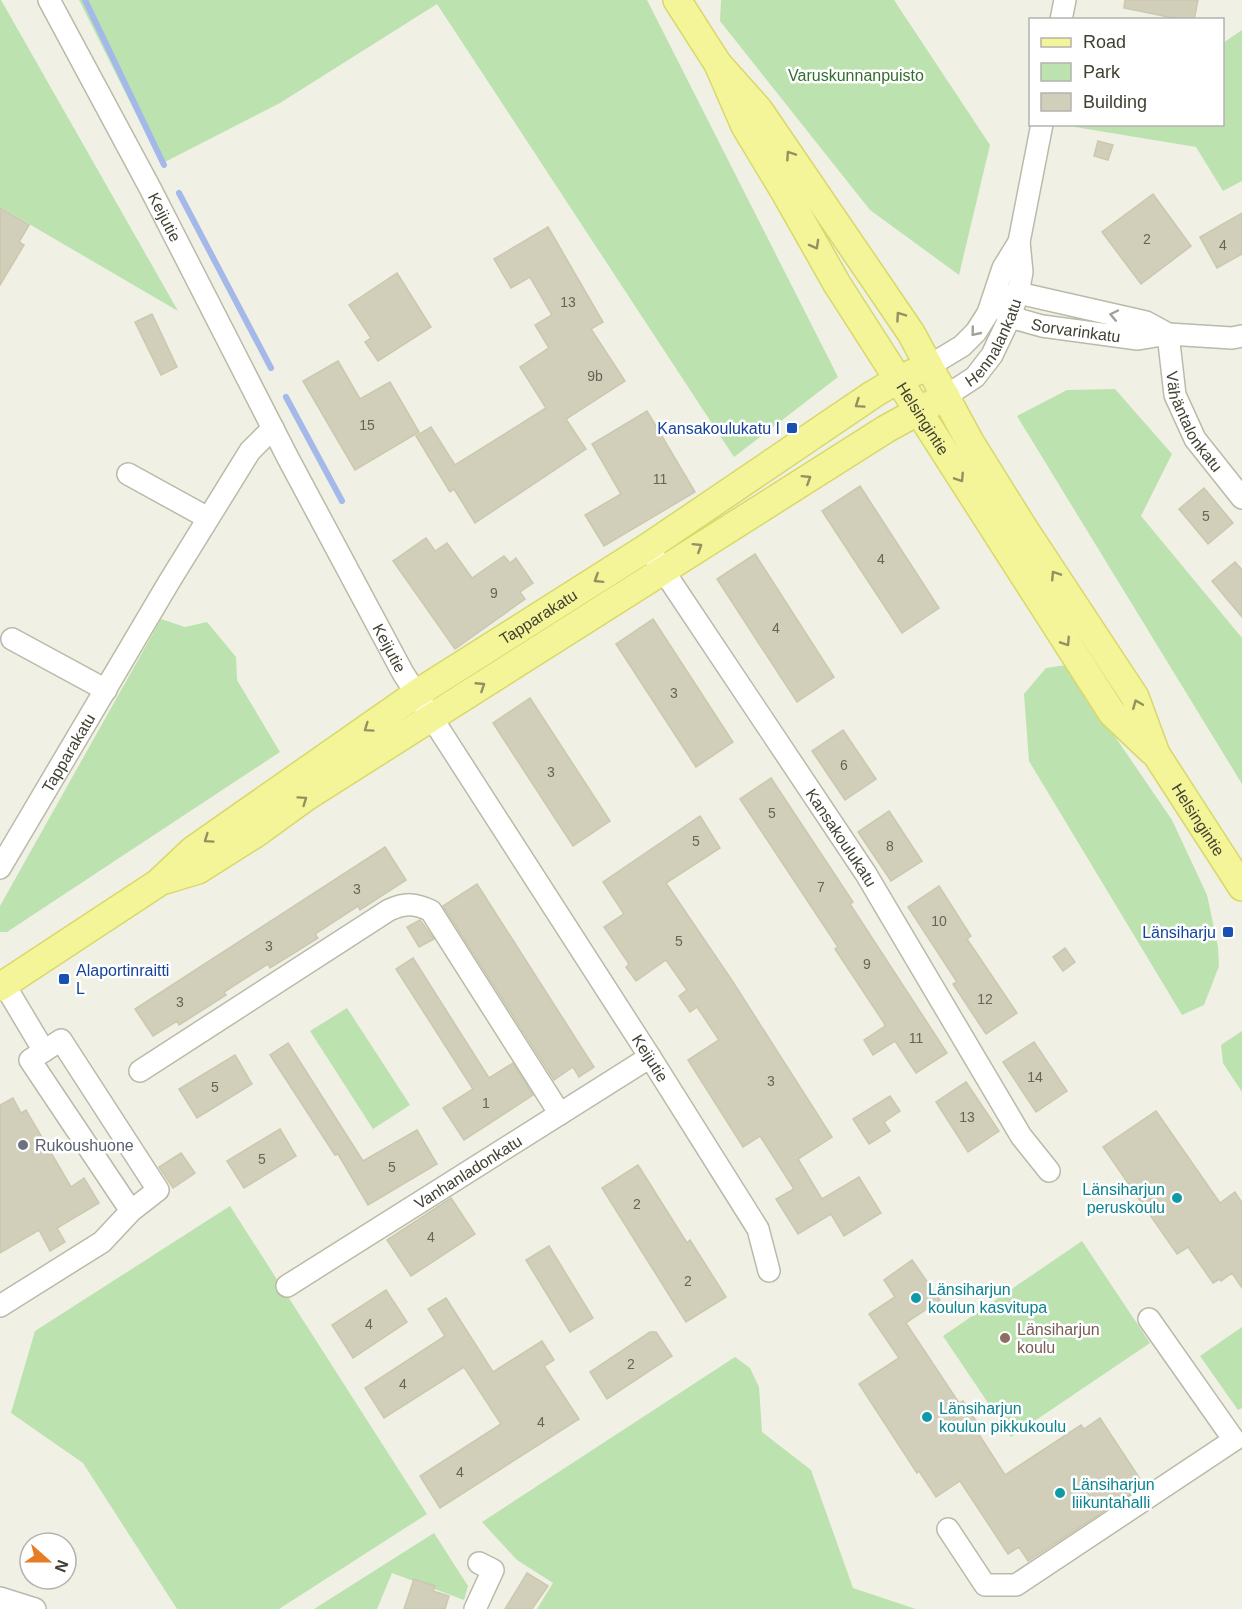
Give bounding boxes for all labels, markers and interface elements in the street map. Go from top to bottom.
legend [1029,18,1224,126]
text: Road [1083,32,1126,52]
text: Park [1083,62,1121,82]
park label: Varuskunnanpuisto [788,67,924,84]
text: Building [1083,92,1147,112]
one-way arrow [786,151,797,162]
street label: Keijutie [145,190,184,244]
house number: 2 [1143,231,1151,247]
house number: 4 [1219,237,1227,253]
one-way arrow [808,239,819,250]
house number: 13 [560,294,576,310]
street label: Hennalankatu [962,296,1024,390]
one-way arrow [1109,309,1119,322]
one-way arrow [896,312,907,323]
street label: Sorvarinkatu [1029,315,1121,345]
one-way arrow [971,325,982,336]
house number: 9b [587,368,603,384]
street label: Vähäntalonkatu [1164,370,1226,475]
street label: Helsingintie [894,379,953,458]
one-way arrow [855,396,866,407]
house number: 15 [359,417,375,433]
place label: Kansakoulukatu I [657,420,780,437]
marker: Kansakoulukatu I [785,421,799,435]
house number: 11 [653,471,667,487]
one-way arrow [952,472,964,482]
one-way arrow [801,474,811,486]
house number: 5 [1202,508,1210,524]
one-way arrow [691,543,702,554]
house number: 4 [877,551,885,567]
one-way arrow [1051,570,1062,581]
one-way arrow [594,571,605,582]
house number: 9 [490,585,498,601]
street label: Tapparakatu [496,586,580,647]
house number: 4 [772,620,780,636]
street label: Keijutie [370,621,410,675]
one-way arrow [1059,635,1070,646]
one-way arrow [474,682,485,693]
house number: 3 [670,685,678,701]
one-way arrow [1132,699,1144,710]
street label: Tapparakatu [38,710,98,795]
one-way arrow [364,721,375,732]
house number: 6 [840,757,848,773]
house number: 3 [547,764,555,780]
street label: Helsingintie [1169,780,1228,859]
street label: Kansakoulukatu [803,785,880,890]
one-way arrow [296,796,307,807]
house number: 5 [768,805,776,821]
one-way arrow [204,832,215,843]
house number: 5 [692,833,700,849]
house number: 8 [886,838,894,854]
house number: 7 [817,879,825,895]
house number: 3 [353,881,361,897]
house number: 10 [931,913,947,929]
place label: Länsiharju [1142,924,1216,941]
marker: Länsiharju [1221,925,1235,939]
house number: 5 [675,933,683,949]
house number: 3 [265,938,273,954]
house number: 9 [863,956,871,972]
place label: Alaportinraitti L [76,962,169,997]
marker: Alaportinraitti L [57,972,71,986]
house number: 12 [977,991,993,1007]
house number: 3 [176,994,184,1010]
house number: 11 [909,1030,923,1046]
street label: Keijutie [629,1031,672,1085]
house number: 14 [1027,1069,1043,1085]
house number: 3 [767,1073,775,1089]
house number: 5 [211,1079,219,1095]
house number: 1 [482,1095,490,1111]
house number: 13 [959,1109,975,1125]
street label: Vanhanladonkatu [411,1132,525,1212]
place label: Rukoushuone [35,1137,134,1154]
marker: Rukoushuone [16,1138,30,1152]
house number: 5 [258,1151,266,1167]
house number: 5 [388,1159,396,1175]
place label: Länsiharjun peruskoulu [1082,1181,1165,1216]
marker: Länsiharjun peruskoulu [1170,1191,1184,1205]
house number: 2 [633,1196,641,1212]
house number: 4 [427,1229,435,1245]
house number: 2 [684,1273,692,1289]
place label: Länsiharjun koulun kasvitupa [928,1281,1047,1316]
marker: Länsiharjun koulun kasvitupa [909,1291,923,1305]
house number: 4 [365,1316,373,1332]
place label: Länsiharjun koulu [1017,1321,1100,1356]
marker: Länsiharjun koulu [998,1331,1012,1345]
house number: 2 [627,1356,635,1372]
house number: 4 [399,1376,407,1392]
place label: Länsiharjun koulun pikkukoulu [939,1400,1066,1435]
marker: Länsiharjun koulun pikkukoulu [920,1410,934,1424]
house number: 4 [537,1414,545,1430]
house number: 4 [456,1464,464,1480]
place label: Länsiharjun liikuntahalli [1072,1476,1155,1511]
marker: Länsiharjun liikuntahalli [1053,1486,1067,1500]
north arrow [18,1531,78,1591]
text: N [52,1558,72,1575]

